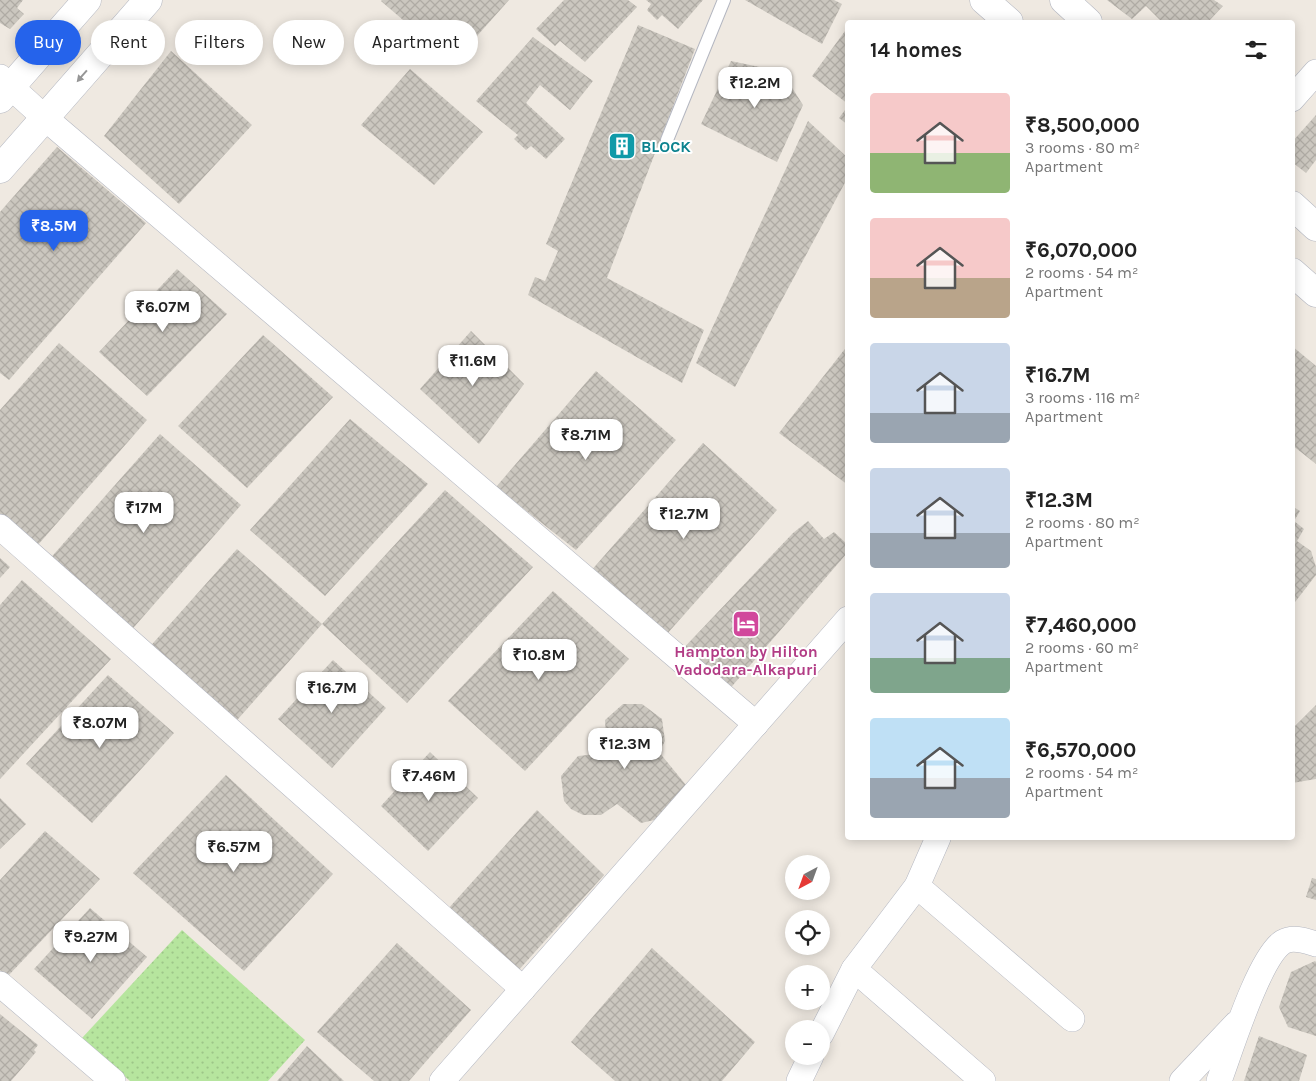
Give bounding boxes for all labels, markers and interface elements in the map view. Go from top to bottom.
chip: Buy [15,20,81,65]
chip: Rent [91,20,165,65]
chip: Filters [175,20,263,65]
chip: New [273,20,344,65]
chip: Apartment [354,20,478,65]
icon: filters [1242,36,1270,64]
text: 14 homes [870,38,962,62]
pin: ₹12.2M [714,66,796,109]
one-way arrow [76,70,88,82]
text: ₹12.2M [729,73,781,92]
icon: home [910,113,970,173]
text: ₹8,500,000 [1025,113,1140,137]
building icon: BLOCK [607,131,637,161]
place label: BLOCK [641,137,691,156]
text: 3 rooms · 80 m² [1025,138,1140,157]
text: Apartment [1025,157,1103,176]
pin: ₹8.5M [19,210,89,252]
text: ₹8.5M [31,216,77,235]
icon: home [910,238,970,298]
text: ₹6,070,000 [1025,238,1137,262]
text: 2 rooms · 54 m² [1025,263,1138,282]
text: Apartment [1025,282,1103,301]
pin: ₹6.07M [122,290,204,333]
text: ₹6.07M [136,297,190,316]
pin: ₹11.6M [432,344,514,387]
text: ₹11.6M [449,351,497,370]
icon: home [910,363,970,423]
text: ₹16.7M [1025,363,1091,387]
text: 3 rooms · 116 m² [1025,388,1140,407]
text: Apartment [1025,407,1103,426]
pin: ₹8.71M [545,418,627,461]
text: ₹8.71M [561,425,611,444]
icon: home [910,488,970,548]
text: ₹12.3M [1025,488,1093,512]
pin: ₹17M [114,492,174,534]
text: ₹17M [126,498,162,517]
pin: ₹12.7M [643,498,725,540]
text: ₹12.7M [659,504,709,523]
text: 2 rooms · 80 m² [1025,513,1140,532]
text: Apartment [1025,532,1103,551]
hotel icon: Hampton by Hilton Vadodara-Alkapuri [731,609,761,639]
icon: home [910,613,970,673]
text: ₹7,460,000 [1025,613,1136,637]
pin: ₹10.8M [498,638,580,681]
text: 2 rooms · 60 m² [1025,638,1139,657]
place label: Hampton by Hilton Vadodara-Alkapuri [674,642,818,679]
text: ₹10.8M [513,645,565,664]
text: Apartment [1025,657,1103,676]
pin: ₹16.7M [291,672,373,714]
text: ₹16.7M [307,678,357,697]
pin: ₹8.07M [59,706,141,749]
text: ₹8.07M [72,713,128,732]
pin: ₹12.3M [584,728,666,770]
text: ₹12.3M [599,734,651,753]
icon: home [910,738,970,798]
text: ₹6,570,000 [1025,738,1136,762]
pin: ₹7.46M [388,760,470,802]
text: 2 rooms · 54 m² [1025,763,1138,782]
text: ₹7.46M [402,766,456,785]
text: Apartment [1025,782,1103,801]
pin: ₹6.57M [193,830,275,873]
text: ₹6.57M [207,837,261,856]
north arrow [785,855,830,900]
map controls [785,855,830,1065]
button: locate [785,910,830,955]
pin: ₹9.27M [50,920,132,963]
text: ₹9.27M [64,927,118,946]
button: + [785,965,830,1010]
button: − [785,1020,830,1065]

